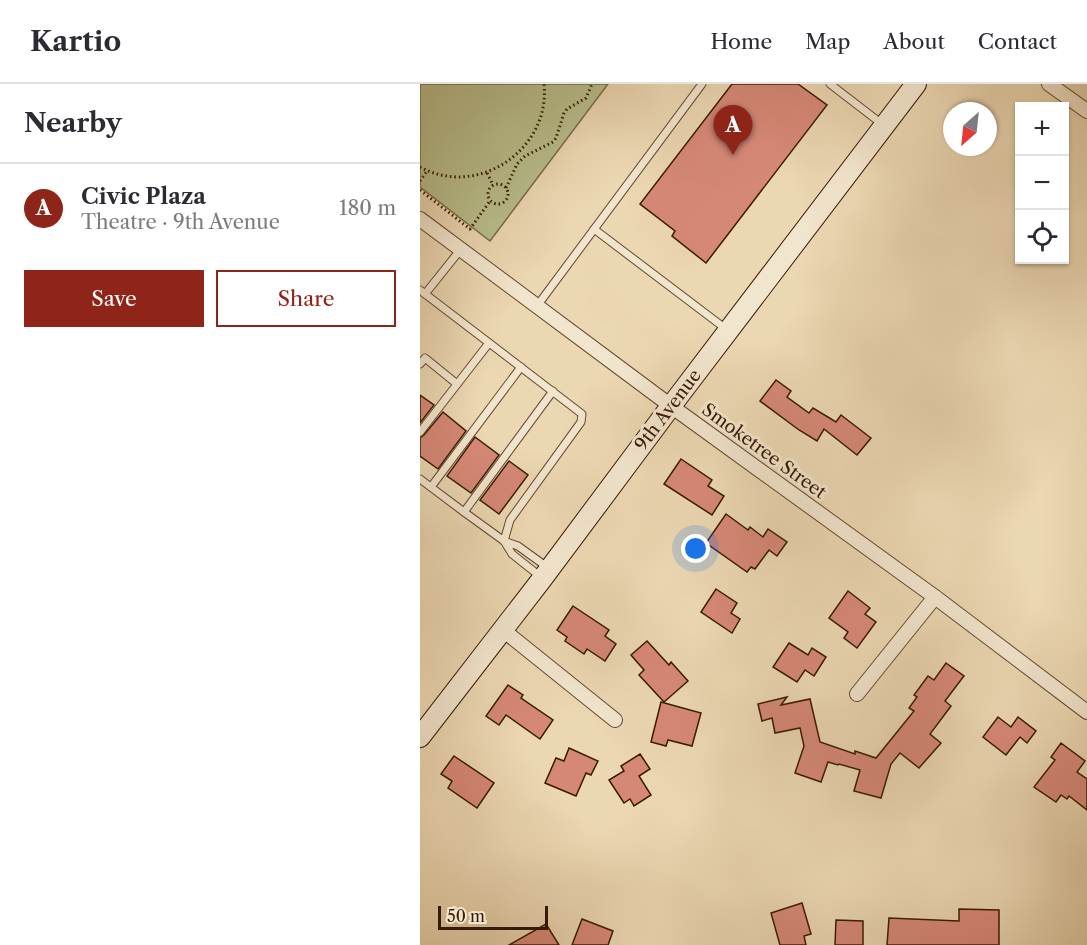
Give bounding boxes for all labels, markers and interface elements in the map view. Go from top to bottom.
text: Kartio [30,24,121,58]
text: Home [711,29,772,54]
text: Map [805,29,850,54]
text: About [883,29,945,54]
text: Contact [978,29,1057,54]
north arrow [943,102,997,156]
map controls [1015,102,1069,264]
button: + [1015,102,1069,156]
pin: A [714,106,752,155]
text: Nearby [24,107,122,139]
button: − [1015,156,1069,210]
text: Civic Plaza [81,183,206,210]
text: A [36,196,51,220]
text: 180 m [339,196,396,220]
text: Theatre · 9th Avenue [81,210,280,234]
button: locate [1015,210,1069,264]
button: Save [24,270,204,327]
button: Share [216,270,396,327]
street label: 9th Avenue [630,365,706,455]
street label: Smoketree Street [698,399,831,504]
your location [681,534,710,563]
scale bar [438,903,548,930]
text: 50 m [447,906,485,926]

